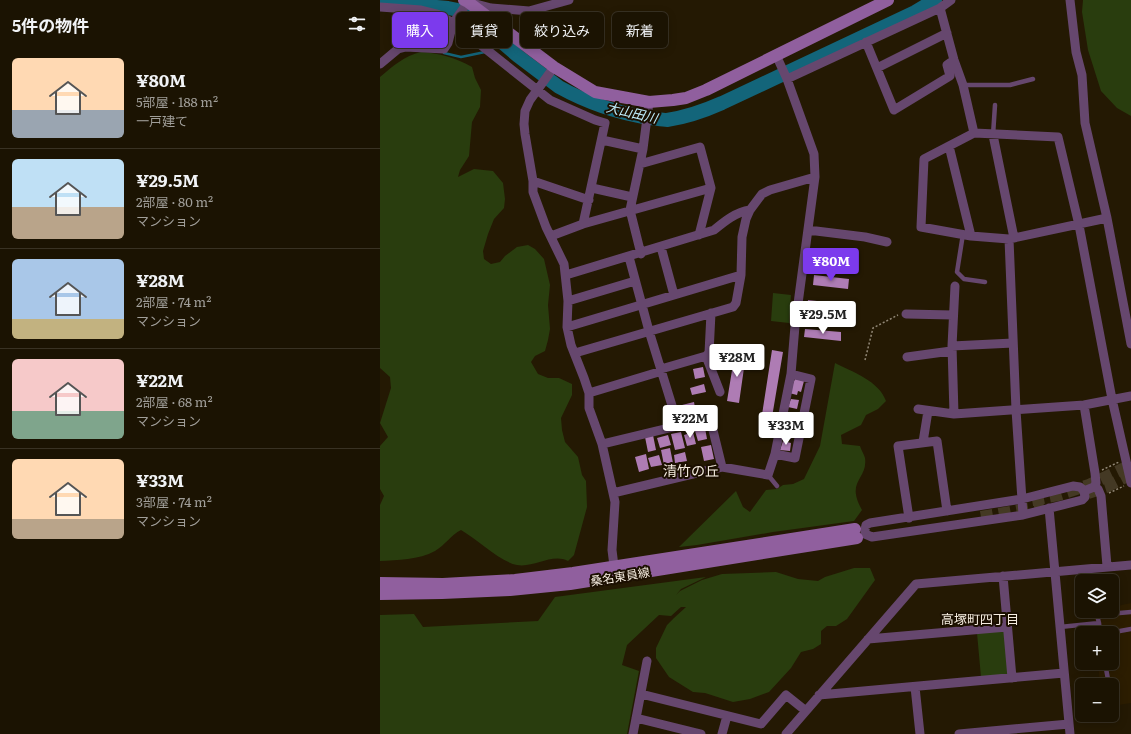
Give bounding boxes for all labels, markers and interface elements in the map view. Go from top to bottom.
text: 5件の物件 [12,12,89,37]
chip: 購入 [392,12,448,48]
chip: 賃貸 [456,12,512,48]
chip: 絞り込み [520,12,604,48]
chip: 新着 [612,12,668,48]
icon: filters [346,13,368,35]
text: ¥80M [136,67,186,92]
icon: home [44,74,92,122]
text: 5部屋 · 188 m² [136,92,218,111]
water label: 大山田川 [605,97,661,128]
text: 一戸建て [136,111,188,130]
text: ¥29.5M [136,167,199,192]
icon: home [44,175,92,223]
text: 2部屋 · 80 m² [136,192,213,211]
text: マンション [136,211,201,230]
pin: ¥80M [807,248,855,282]
text: ¥80M [812,251,850,270]
text: ¥28M [136,267,185,292]
icon: home [44,275,92,323]
text: 2部屋 · 74 m² [136,292,211,311]
pin: ¥29.5M [790,301,856,335]
text: ¥29.5M [799,304,847,323]
text: マンション [136,311,201,330]
pin: ¥28M [713,344,761,378]
text: ¥28M [718,347,756,366]
text: ¥22M [136,367,184,392]
icon: home [44,375,92,423]
text: 2部屋 · 68 m² [136,392,213,411]
pin: ¥22M [666,405,714,439]
text: ¥22M [672,408,708,427]
text: マンション [136,411,201,430]
pin: ¥33M [762,412,810,446]
text: ¥33M [768,415,804,434]
district label: 清竹の丘 [663,460,719,480]
text: ¥33M [136,467,184,492]
icon: home [44,475,92,523]
text: 3部屋 · 74 m² [136,492,212,511]
text: マンション [136,511,201,530]
street label: 桑名東員線 [589,562,651,590]
map controls [1075,574,1119,722]
button: layers [1075,574,1119,618]
district label: 高塚町四丁目 [941,609,1019,628]
button: + [1075,626,1119,670]
button: − [1075,678,1119,722]

